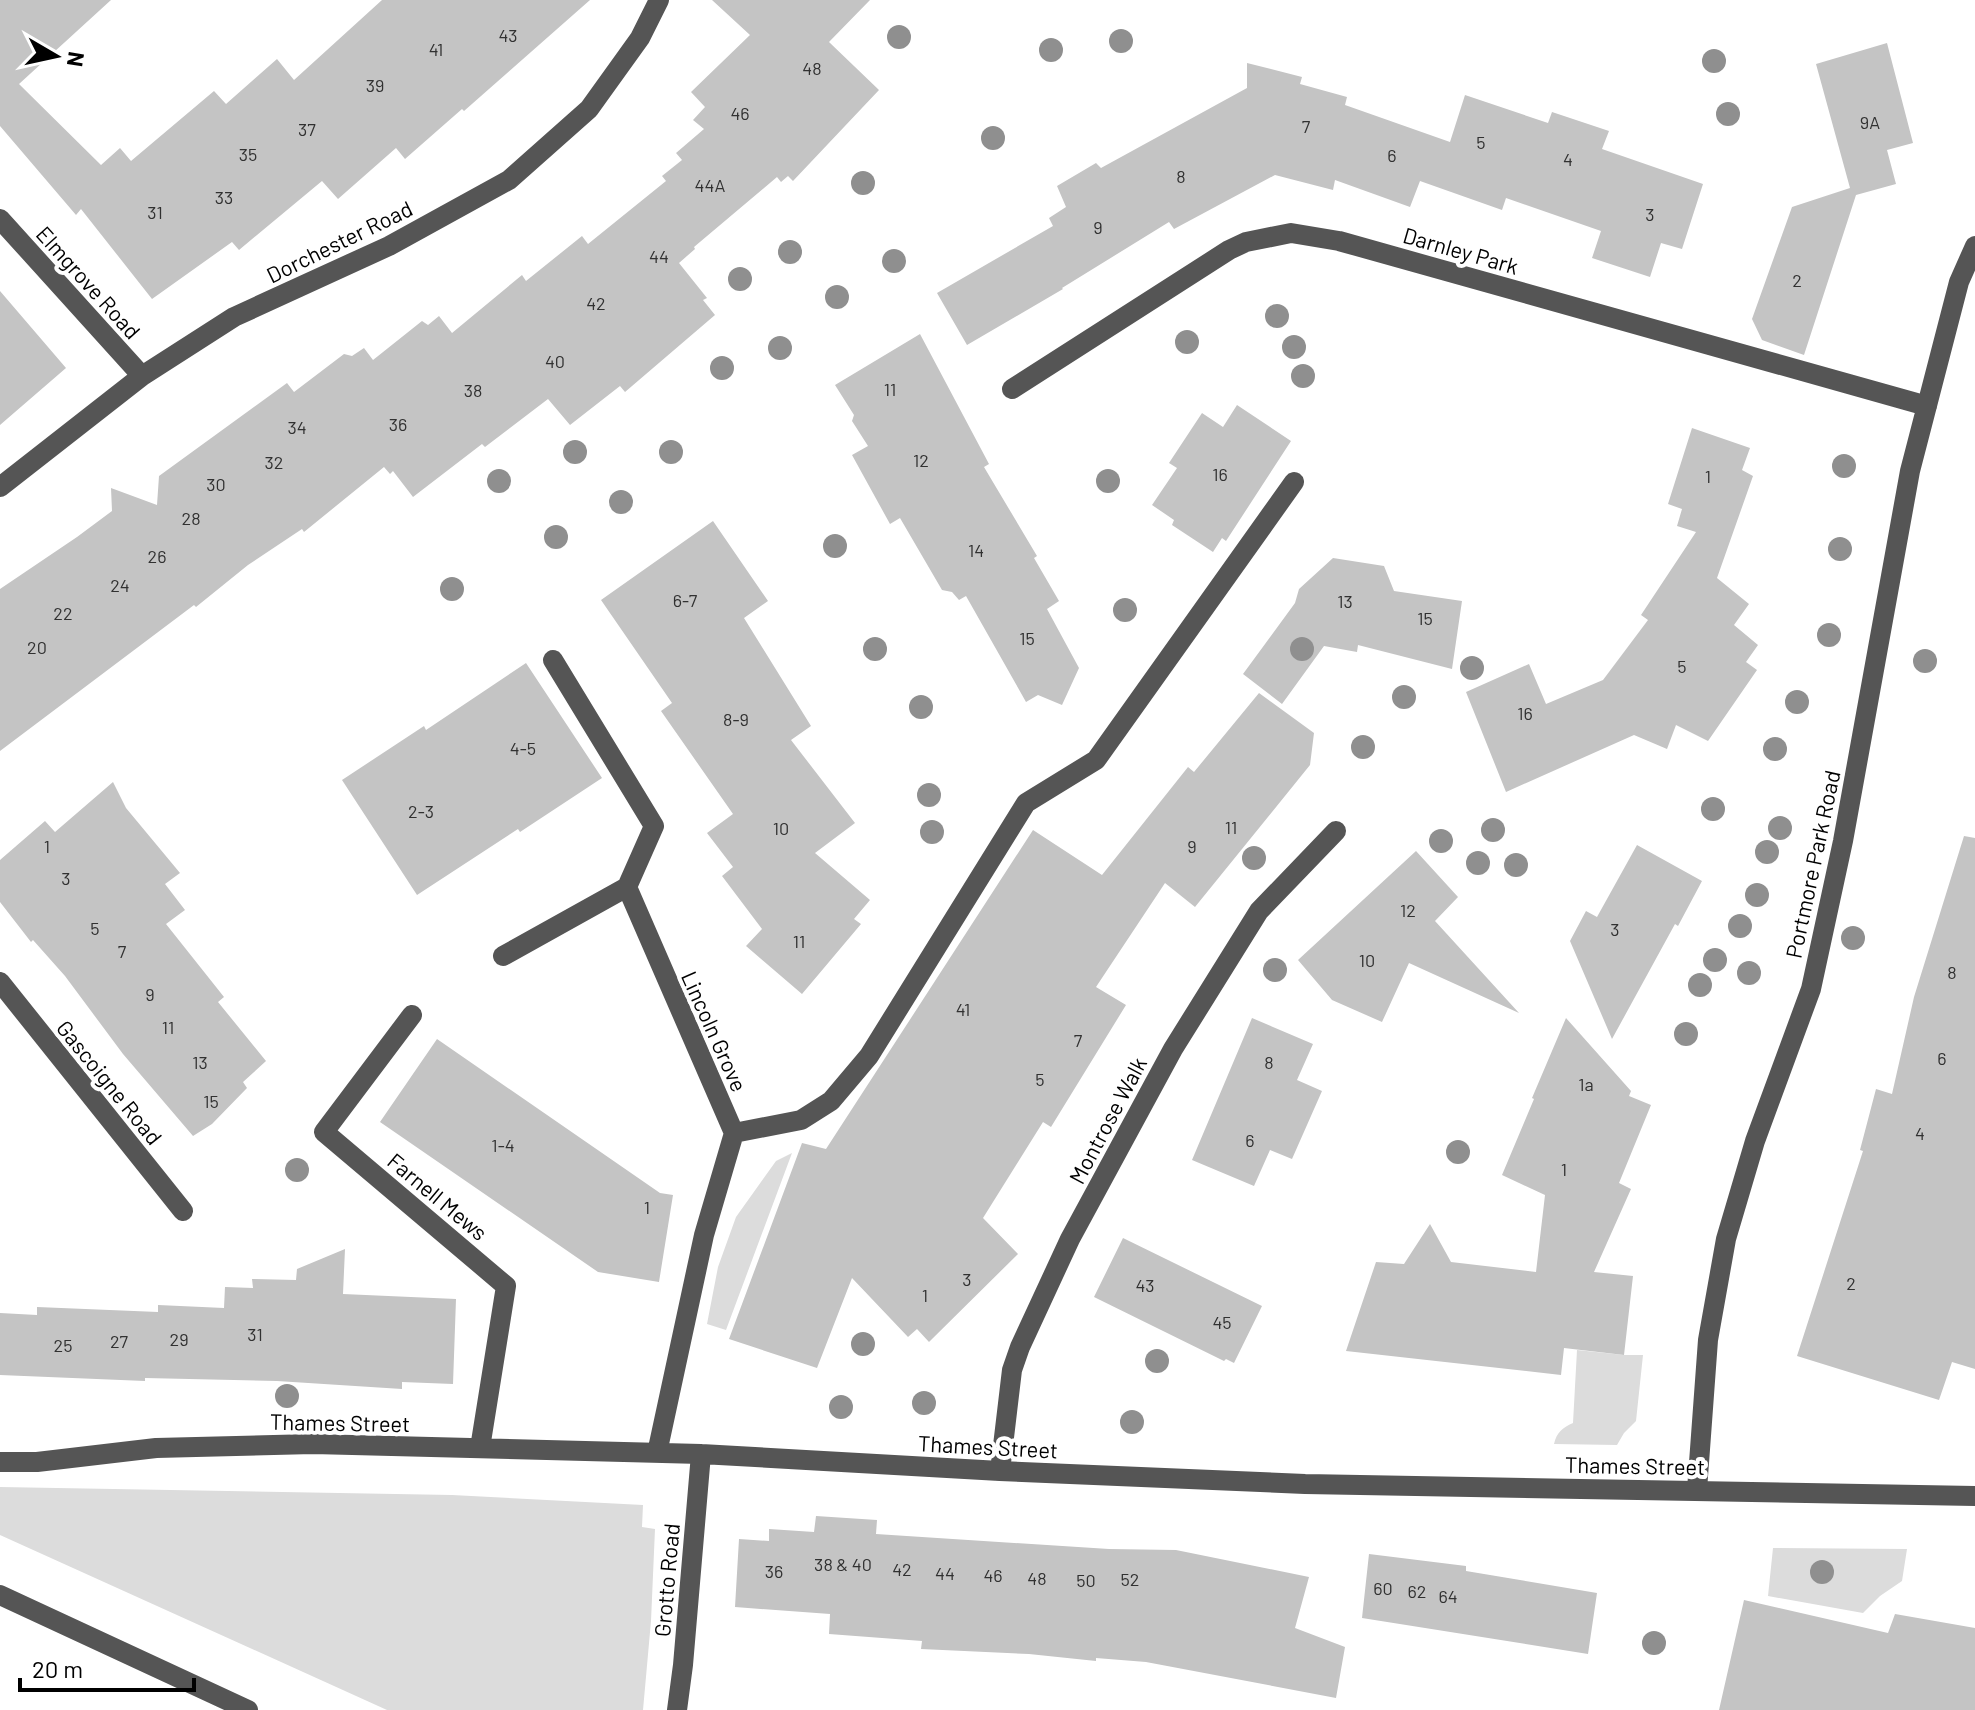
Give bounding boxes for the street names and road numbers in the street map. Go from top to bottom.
street label: Dorchester Road [262,194,416,288]
street label: Elmgrove Road [32,220,146,344]
street label: Darnley Park [1400,221,1522,279]
street label: Portmore Park Road [1779,768,1845,960]
street label: Lincoln Grove [677,967,753,1095]
street label: Gascoigne Road [52,1015,168,1149]
street label: Montrose Walk [1063,1052,1151,1188]
street label: Farnell Mews [383,1147,493,1245]
street label: Thames Street [270,1408,410,1436]
street label: Thames Street [917,1429,1059,1463]
street label: Thames Street [1565,1451,1705,1479]
street label: Grotto Road [648,1522,684,1638]

